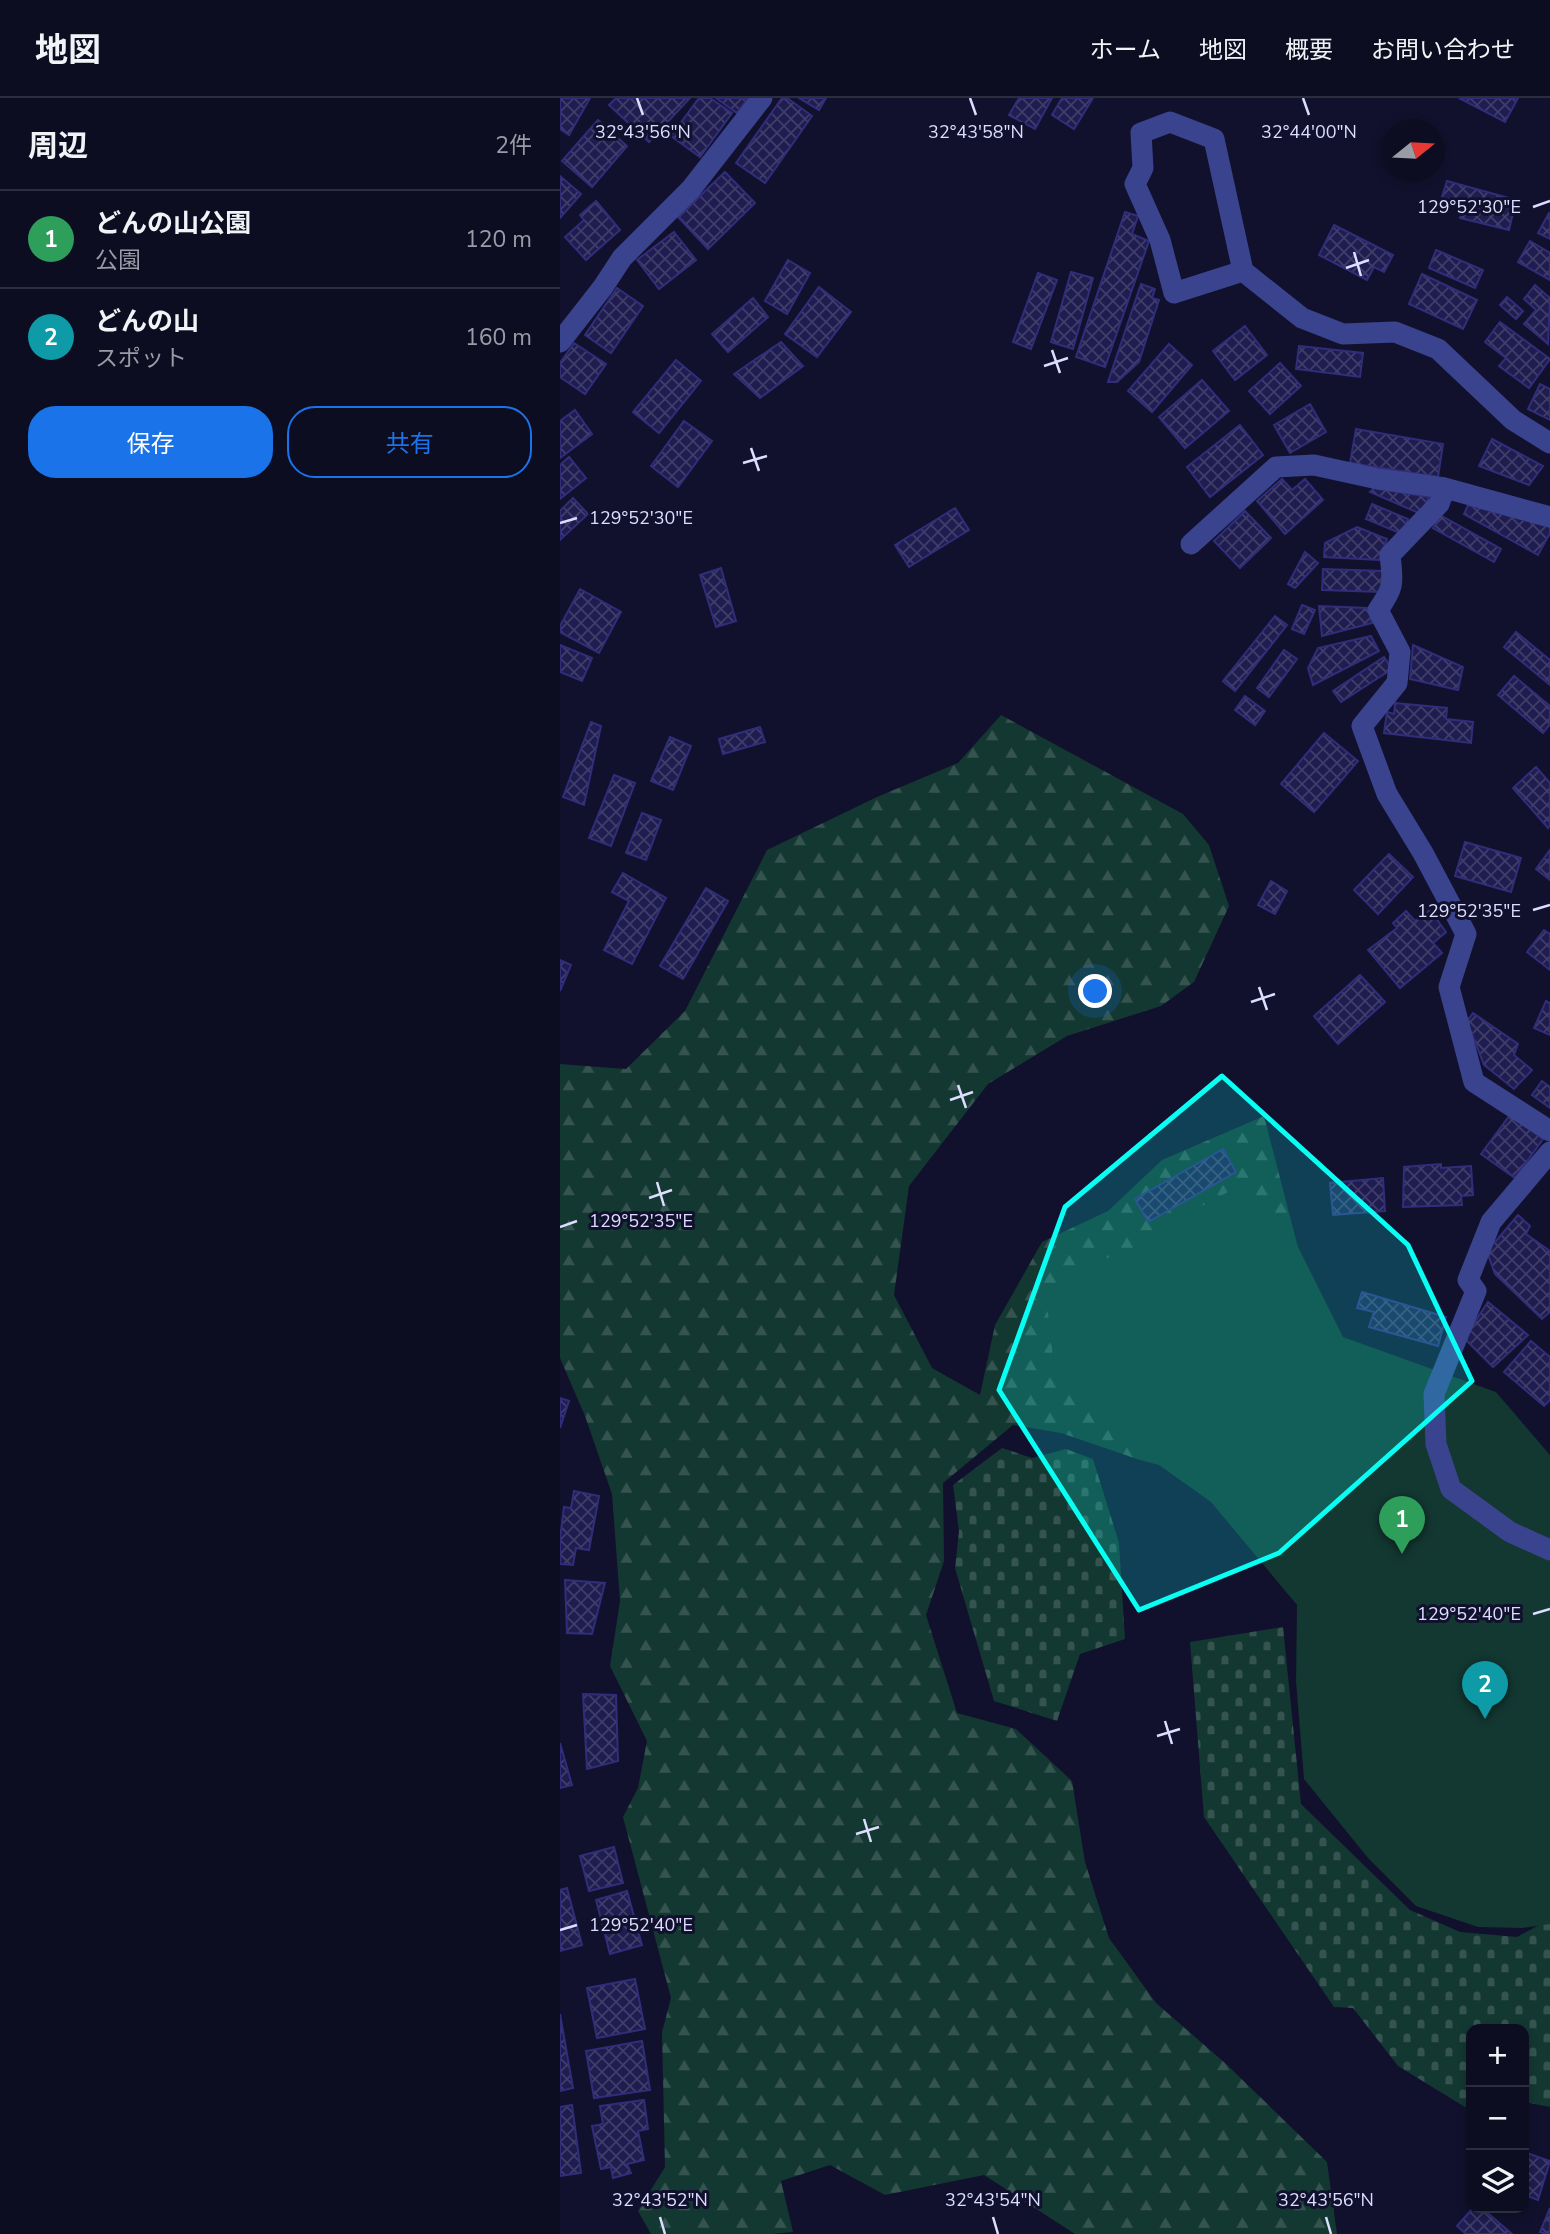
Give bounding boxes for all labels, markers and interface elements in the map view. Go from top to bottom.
text: 地図 [35,28,101,73]
text: ホーム [1090,34,1161,66]
text: 地図 [1199,34,1247,66]
text: 概要 [1285,34,1333,66]
text: お問い合わせ [1371,34,1515,66]
north arrow [1382,119,1445,182]
text: 32°43'56"N [595,120,691,144]
text: 32°43'58"N [928,120,1024,144]
text: 32°44'00"N [1261,120,1357,144]
text: 周辺 [28,126,88,167]
text: 2件 [495,130,532,161]
text: 129°52'30"E [1417,195,1521,219]
text: どんの山公園 [95,206,251,241]
text: 1 [44,224,58,255]
text: 120 m [465,224,532,255]
text: 公園 [95,245,141,276]
text: どんの山 [95,304,199,339]
text: 2 [44,322,58,353]
text: 160 m [465,322,532,353]
text: スポット [95,343,187,374]
button: 保存 [28,406,273,478]
button: 共有 [287,406,532,478]
text: 129°52'30"E [589,506,693,530]
text: 129°52'35"E [1417,899,1521,923]
your location [1078,974,1112,1008]
text: 129°52'35"E [589,1209,693,1233]
pin: 1 [1379,1496,1425,1554]
text: 129°52'40"E [1417,1602,1521,1626]
pin: 2 [1462,1661,1508,1719]
text: 129°52'40"E [589,1913,693,1937]
map controls [1466,2024,1529,2213]
button: + [1466,2024,1529,2087]
button: − [1466,2087,1529,2150]
button: layers [1466,2150,1529,2213]
text: 32°43'52"N [612,2188,708,2212]
text: 32°43'54"N [945,2188,1041,2212]
text: 32°43'56"N [1278,2188,1374,2212]

